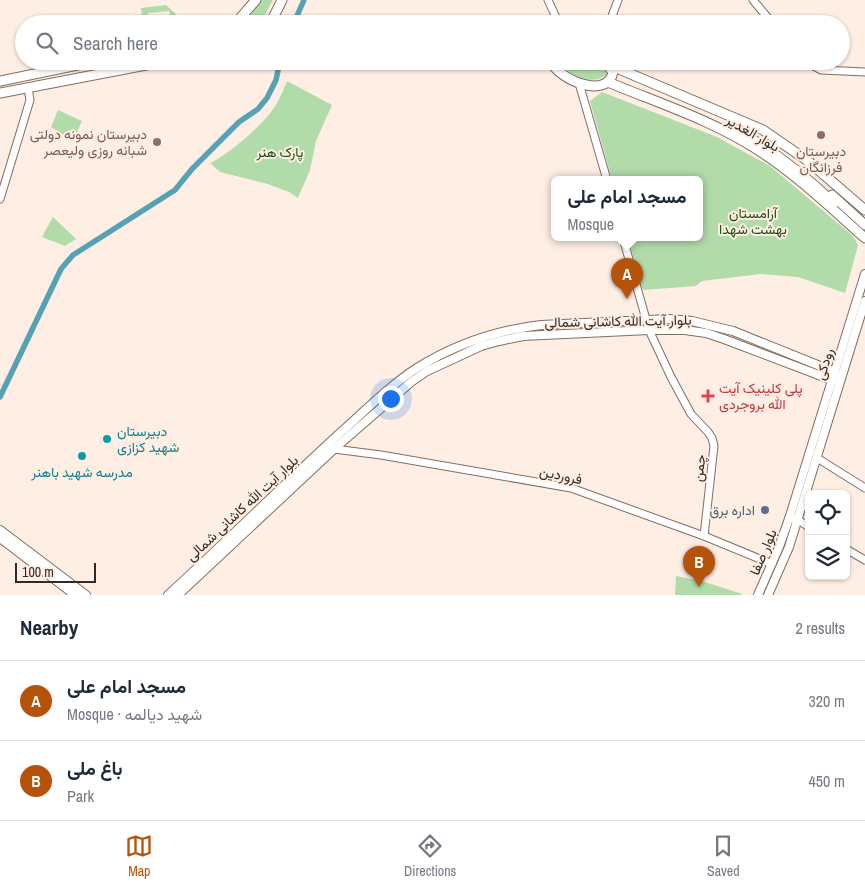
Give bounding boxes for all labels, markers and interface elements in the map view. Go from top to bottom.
search box [15,15,850,70]
icon: search [33,29,61,57]
text: Search here [73,30,158,56]
street label: بلوار الغدیر [722,110,783,156]
place label: دبیرستان نمونه دولتی شبانه روزی ولیعصر [30,125,147,159]
marker: دبیرستان فرزانگان [815,129,827,141]
marker: دبیرستان نمونه دولتی شبانه روزی ولیعصر [151,136,163,148]
place label: دبیرستان فرزانگان [796,142,846,176]
park label: پارک هنر [256,143,303,162]
popup [551,176,703,241]
text: مسجد امام علی [567,183,687,209]
park label: آرامستان بهشت شهدا [719,204,787,238]
text: Mosque [567,213,614,235]
pin: A [611,258,643,299]
street label: بلوار آیت الله کاشانی شمالی [544,311,692,331]
street label: رودکی [811,346,837,382]
place label: پلی کلینیک آیت الله بروجردی [719,379,803,413]
your location [378,386,404,412]
marker: پلی کلینیک آیت الله بروجردی [701,389,715,403]
place label: دبیرستان شهید کزازی [117,422,179,456]
marker: دبیرستان شهید کزازی [101,433,113,445]
marker: مدرسه شهید باهنر [76,450,88,462]
street label: بلوار آیت الله کاشانی شمالی [182,451,302,565]
street label: چمن [689,453,710,483]
street label: فروردین [538,462,584,488]
place label: مدرسه شهید باهنر [30,463,133,481]
map controls [805,490,850,580]
button: locate [805,490,850,535]
place label: اداره برق [710,501,755,519]
marker: اداره برق [759,504,771,516]
street label: بلوار صفا [745,526,781,578]
button: layers [805,535,850,580]
pin: B [683,546,715,587]
scale bar [15,560,96,583]
text: 100 m [22,563,54,581]
text: Nearby [20,613,78,642]
text: 2 results [795,617,845,639]
text: مسجد امام علی [67,673,186,699]
text: A [31,690,41,712]
text: 320 m [809,690,845,712]
text: Mosque · شهید دیالمه [67,703,202,725]
text: باغ ملی [67,755,123,781]
text: B [31,770,41,792]
text: 450 m [809,770,845,792]
text: Park [67,785,94,807]
tab: Map [125,832,153,880]
tab: Directions [404,832,456,880]
tab: Saved [707,832,740,880]

